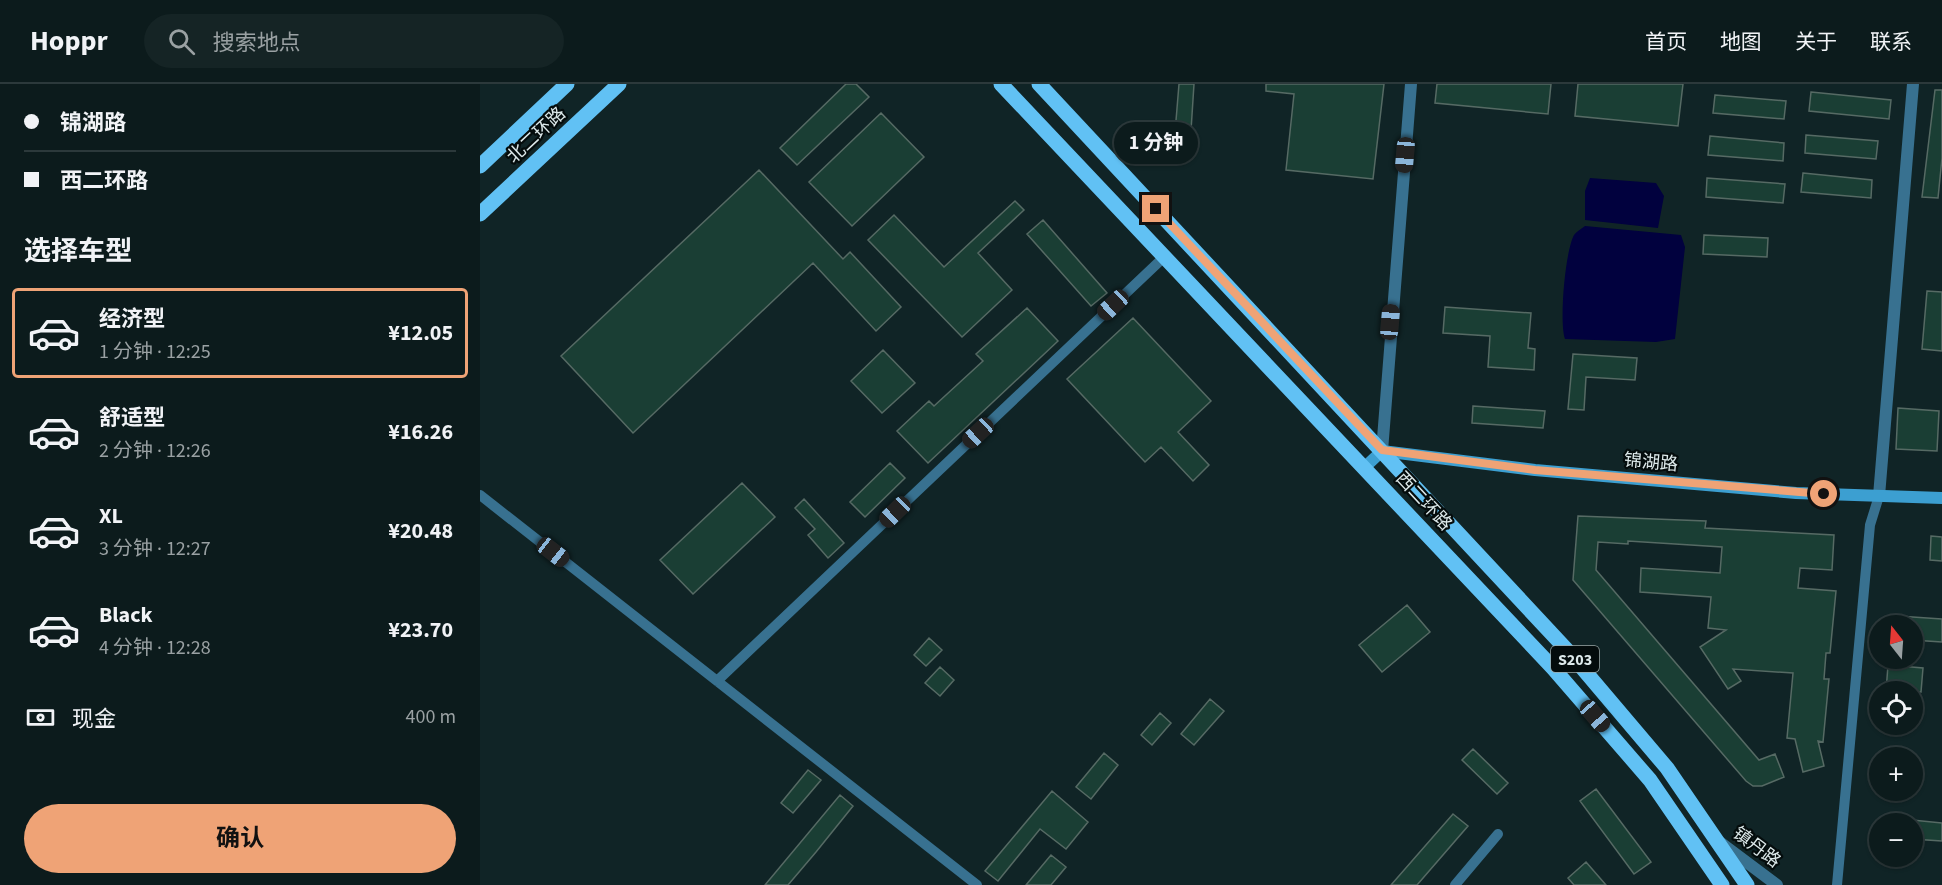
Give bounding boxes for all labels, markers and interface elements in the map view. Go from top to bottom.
search box [144,14,564,68]
text: Hoppr [30,21,108,61]
icon: search [165,25,198,58]
text: 搜索地点 [213,27,301,59]
text: 首页 [1645,27,1687,57]
text: 地图 [1720,27,1762,57]
text: 关于 [1795,27,1837,57]
text: 联系 [1870,27,1912,57]
street label: 北二环路 [501,102,571,169]
text: 锦湖路 [60,107,126,139]
callout: 1 分钟 [1114,122,1198,164]
text: 1 分钟 [1129,129,1183,157]
car [1394,136,1416,174]
text: 西二环路 [60,165,148,197]
route end [1142,195,1169,222]
text: 选择车型 [24,232,132,271]
car [1094,286,1132,324]
text: 经济型 [99,303,165,335]
car [1379,303,1401,341]
icon: car [27,306,81,360]
text: ¥12.05 [388,317,453,349]
text: 1 分钟 · 12:25 [99,338,211,366]
text: 舒适型 [99,402,165,434]
icon: car [27,405,81,459]
car [959,414,997,452]
text: ¥16.26 [388,416,453,448]
text: 2 分钟 · 12:26 [99,437,211,465]
street label: 锦湖路 [1623,448,1679,477]
street label: 西二环路 [1390,466,1457,536]
route start [1810,480,1837,507]
car [876,493,914,531]
text: XL [99,500,123,532]
icon: car [27,504,81,558]
text: ¥20.48 [388,515,453,547]
car [533,534,573,570]
text: 3 分钟 · 12:27 [99,535,211,563]
text: Black [99,599,153,631]
icon: car [27,603,81,657]
text: ¥23.70 [388,614,453,646]
north arrow [1869,615,1923,669]
map controls [1869,615,1923,867]
text: 4 分钟 · 12:28 [99,634,211,662]
road number: S203 [1551,646,1599,672]
button: locate [1869,681,1923,735]
car [1576,697,1614,735]
icon: cash [24,701,57,734]
text: 现金 [72,703,116,735]
text: 400 m [406,703,456,731]
button: + [1869,747,1923,801]
button: 确认 [24,804,456,873]
button: − [1869,813,1923,867]
street label: 镇丹路 [1728,821,1786,874]

